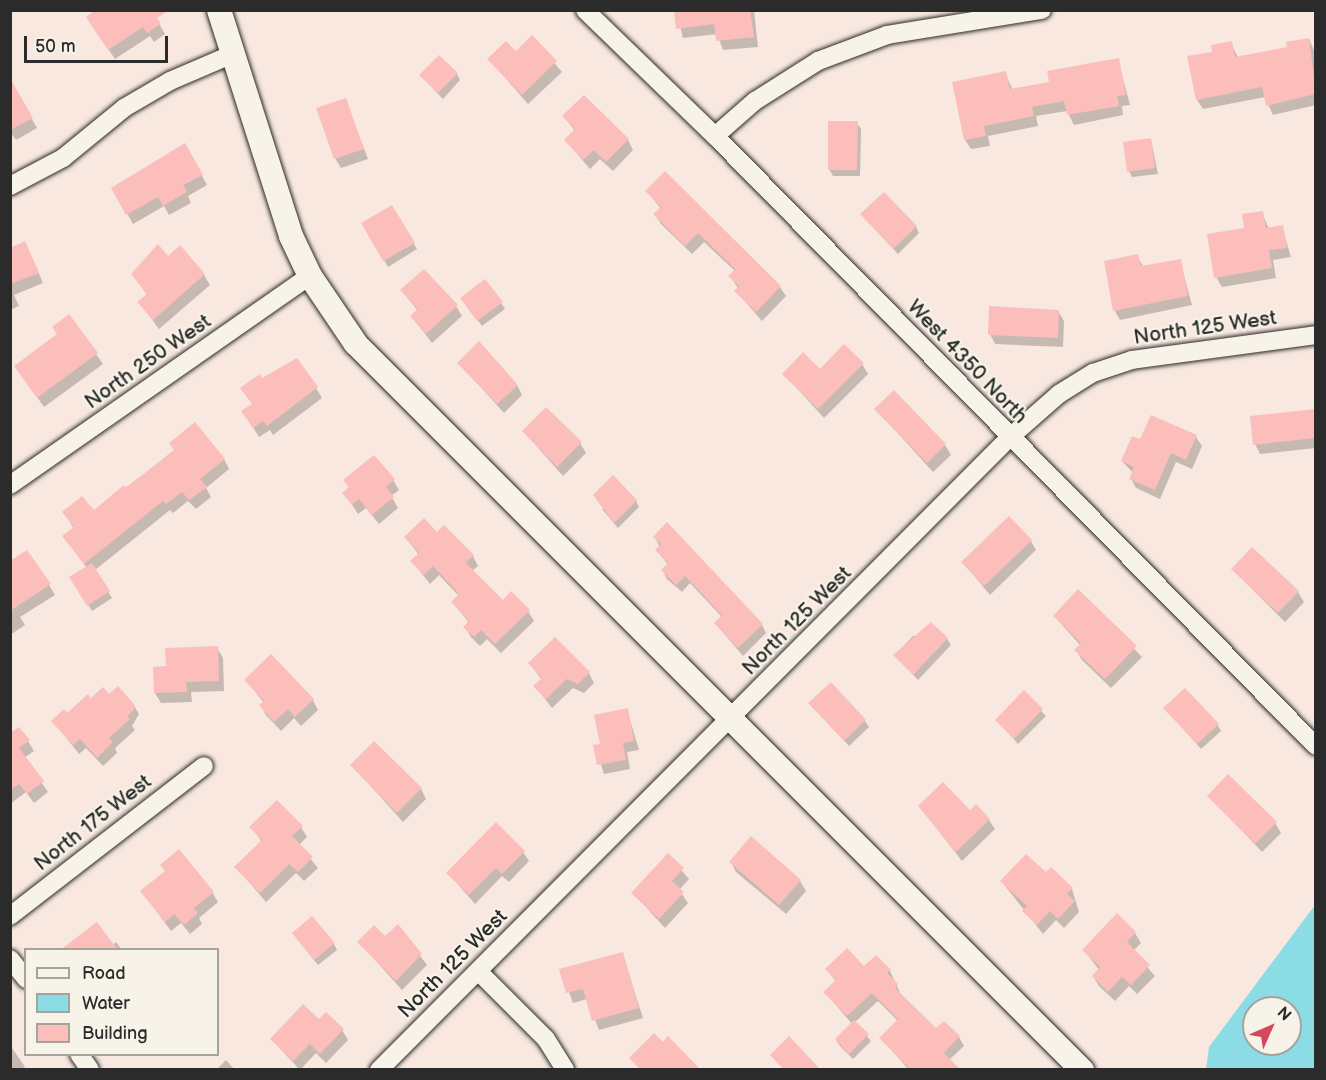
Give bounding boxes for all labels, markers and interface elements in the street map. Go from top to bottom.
scale bar [27,24,171,62]
text: 50 m [35,36,76,57]
street label: West 4350 North [902,295,1032,429]
street label: North 125 West [1132,305,1278,351]
street label: North 250 West [80,309,216,415]
street label: North 125 West [737,561,857,681]
street label: North 175 West [29,769,157,877]
street label: North 125 West [393,904,513,1024]
legend [24,948,219,1056]
text: Road [82,963,126,984]
text: Water [82,993,130,1014]
north arrow [1242,996,1302,1056]
text: N [1273,1003,1295,1025]
text: Building [82,1023,148,1044]

